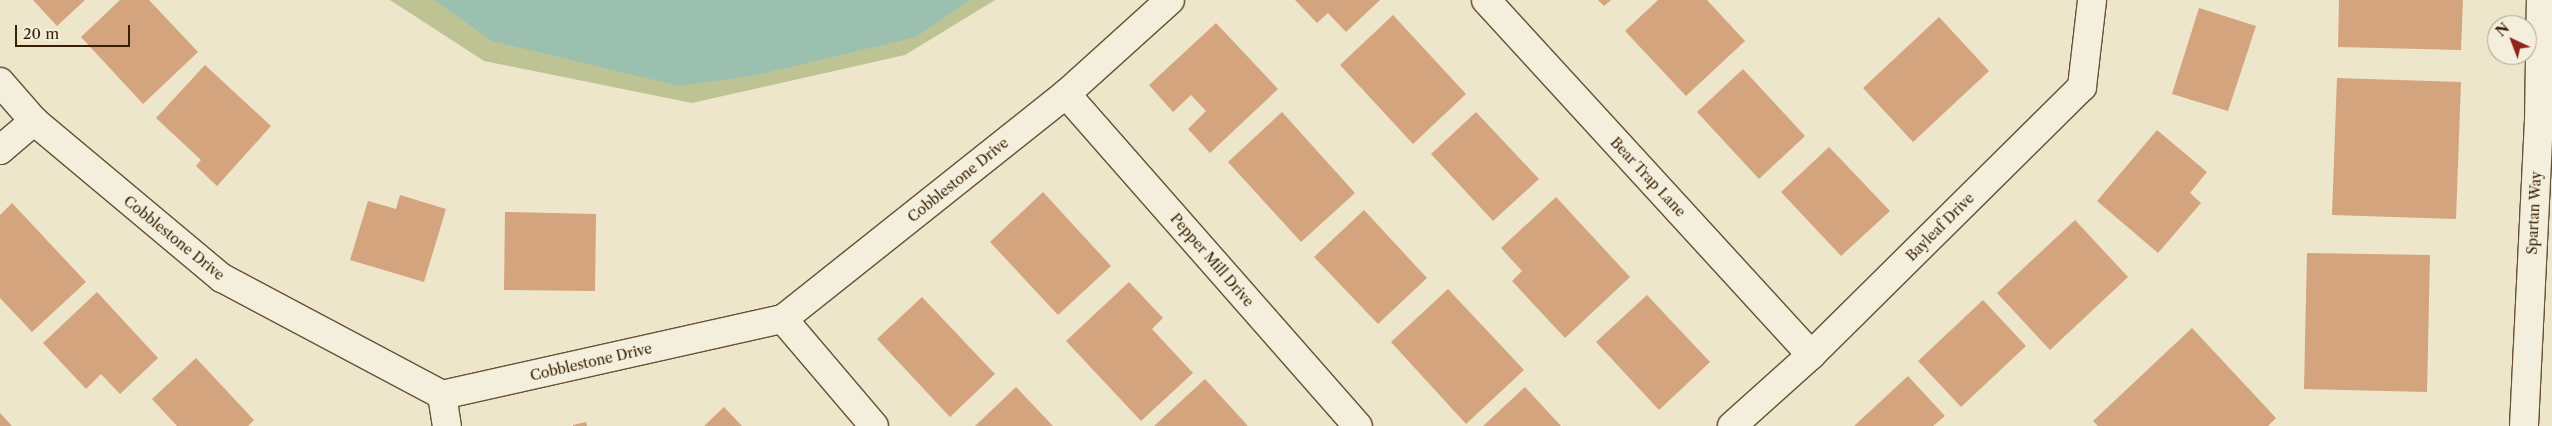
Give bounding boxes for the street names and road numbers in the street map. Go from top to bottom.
street label: Cobblestone Drive [904,134,1012,226]
street label: Bear Trap Lane [1607,134,1689,220]
street label: Spartan Way [2523,171,2545,255]
street label: Bayleaf Drive [1903,190,1977,264]
street label: Cobblestone Drive [120,192,228,284]
street label: Pepper Mill Drive [1167,210,1257,310]
street label: Cobblestone Drive [528,340,654,384]

